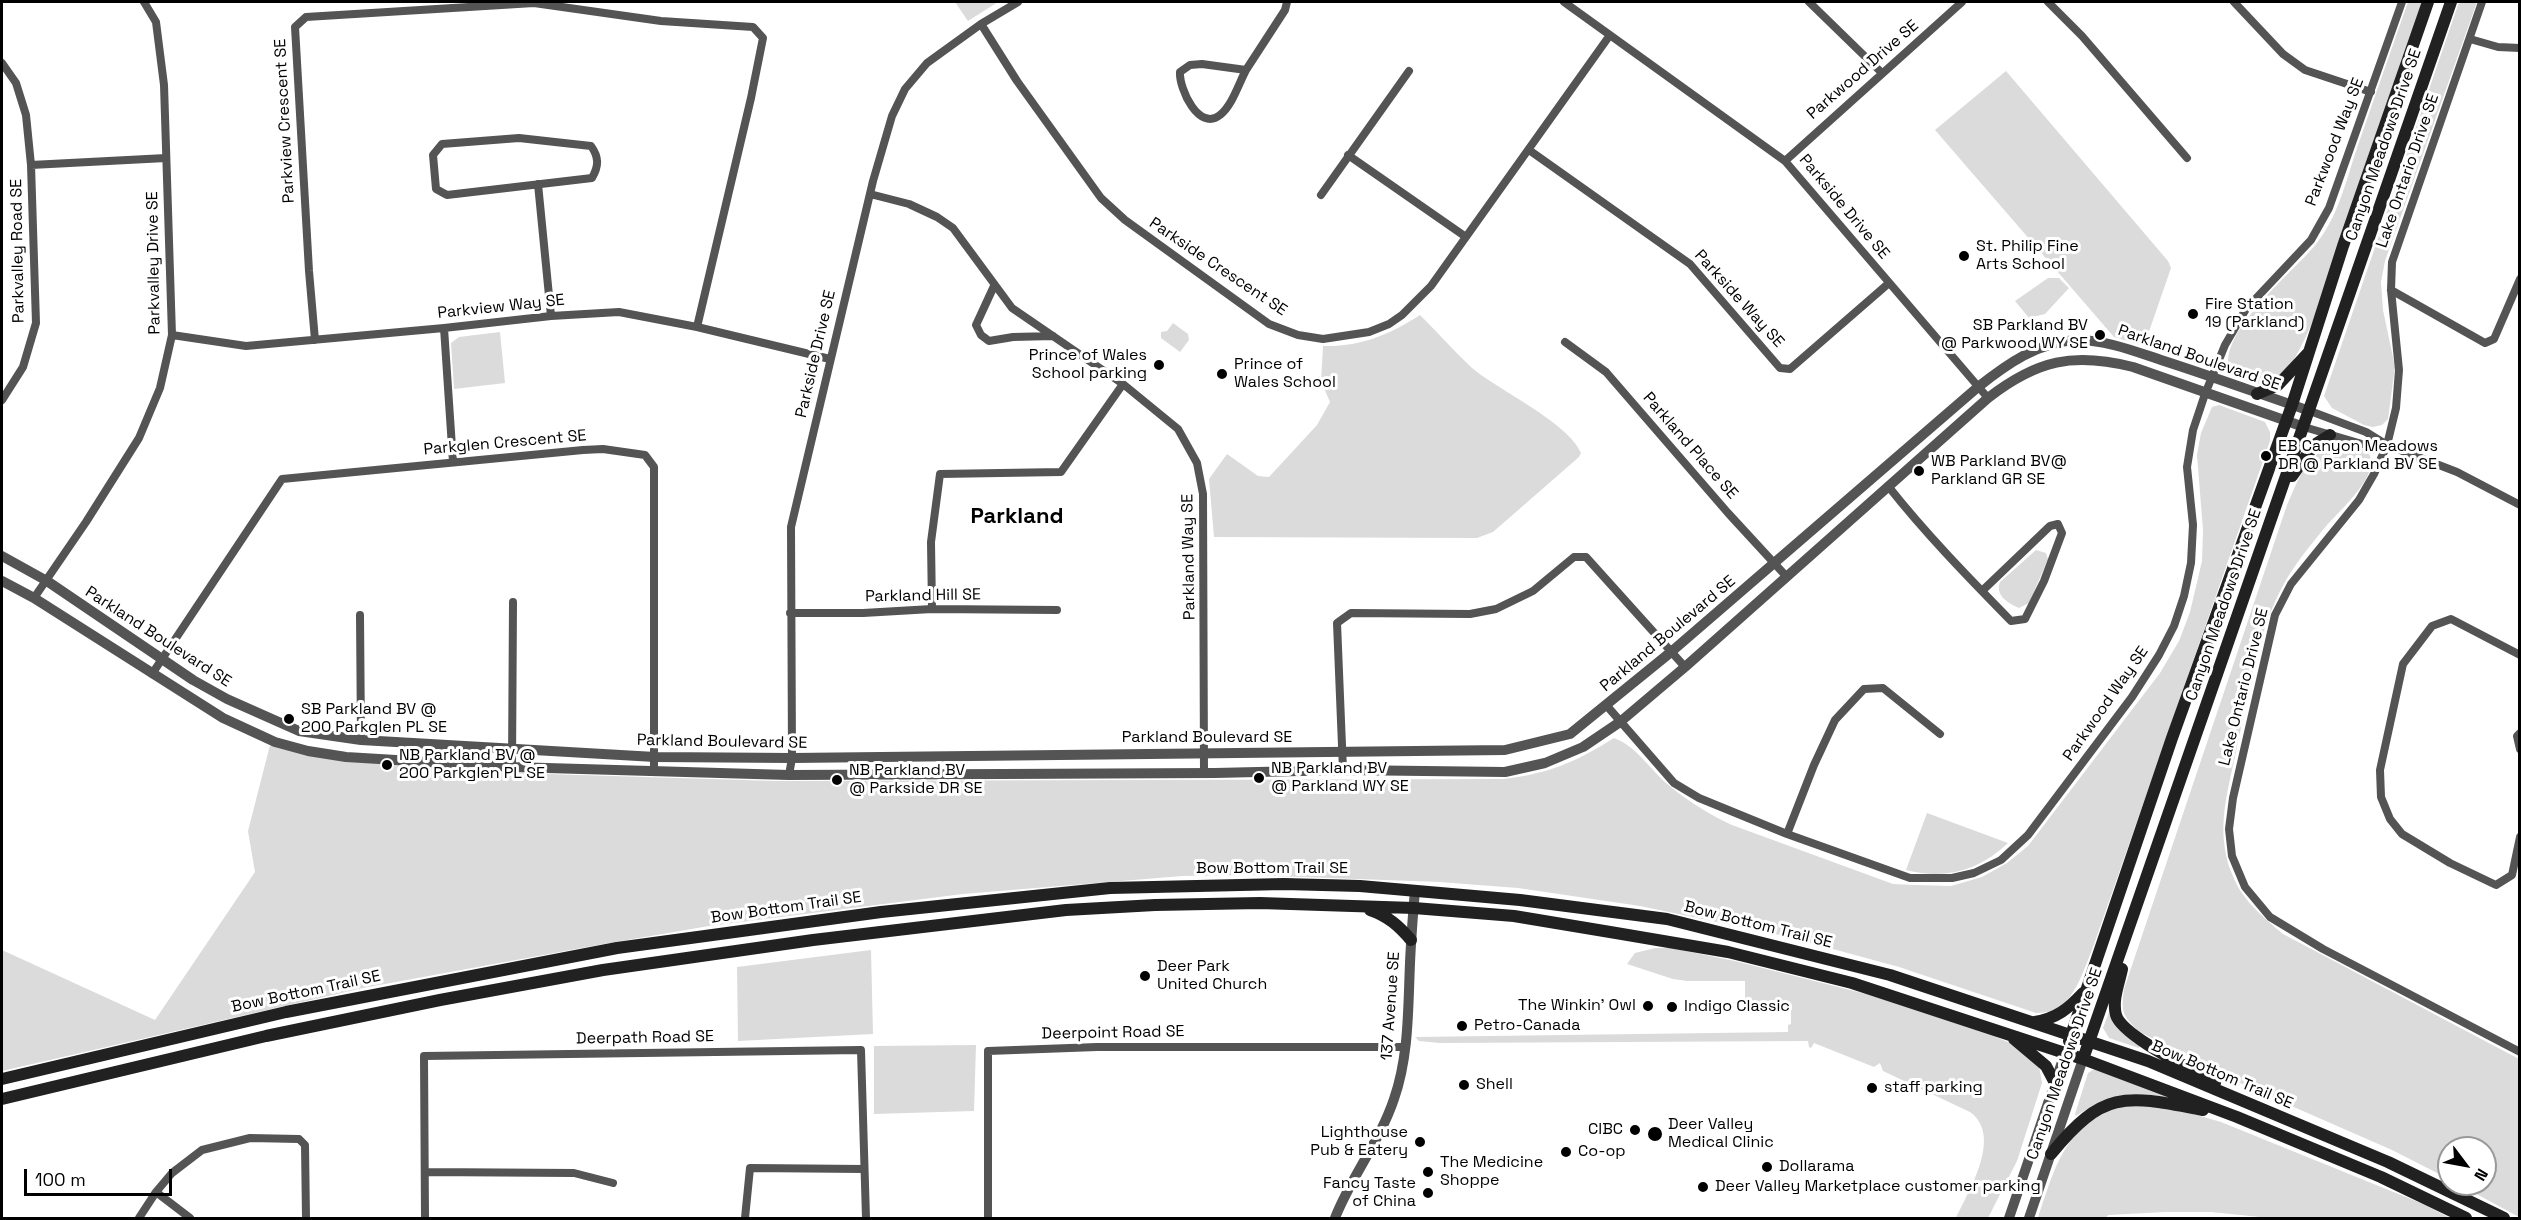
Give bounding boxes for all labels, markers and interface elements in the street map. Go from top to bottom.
street label: Parkwood Drive SE [1803,16,1923,124]
street label: Parkview Crescent SE [271,38,299,204]
street label: Canyon Meadows Drive SE [2342,47,2426,243]
street label: Parkwood Way SE [2302,75,2368,209]
street label: Lake Ontario Drive SE [2373,91,2443,251]
street label: Parkside Drive SE [1795,151,1893,263]
street label: Parkvalley Road SE [7,179,29,323]
street label: Parkvalley Drive SE [143,191,165,335]
street label: Parkside Crescent SE [1145,214,1291,320]
place label: St. Philip Fine Arts School [1976,237,2079,275]
street label: Parkside Way SE [1690,246,1788,352]
marker: St. Philip Fine Arts School [1957,249,1971,263]
street label: Parkside Drive SE [792,288,840,420]
street label: Parkview Way SE [437,291,565,323]
place label: Fire Station 19 (Parkland) [2205,295,2304,333]
marker: Fire Station 19 (Parkland) [2186,307,2200,321]
place label: SB Parkland BV @ Parkwood WY SE [1941,316,2088,354]
street label: Parkland Boulevard SE [2115,321,2283,395]
marker: SB Parkland BV @ Parkwood WY SE [2093,328,2107,342]
place label: Prince of Wales School parking [1029,346,1147,384]
place label: Prince of Wales School [1234,355,1336,393]
marker: Prince of Wales School parking [1152,358,1166,372]
marker: Prince of Wales School [1215,367,1229,381]
street label: Parkland Place SE [1638,389,1742,503]
street label: Parkglen Crescent SE [423,426,587,460]
place label: EB Canyon Meadows DR @ Parkland BV SE [2278,437,2438,475]
marker: EB Canyon Meadows DR @ Parkland BV SE [2259,449,2273,463]
place label: WB Parkland BV@ Parkland GR SE [1931,452,2067,490]
marker: WB Parkland BV@ Parkland GR SE [1912,464,1926,478]
street label: Parkland Way SE [1178,494,1200,620]
district label: Parkland [970,504,1064,530]
street label: Canyon Meadows Drive SE [2182,507,2266,703]
street label: Parkland Boulevard SE [1597,572,1739,696]
street label: Parkland Boulevard SE [81,583,235,691]
street label: Parkland Hill SE [865,585,981,607]
street label: Lake Ontario Drive SE [2215,606,2273,768]
street label: Parkwood Way SE [2059,643,2153,765]
place label: SB Parkland BV @ 200 Parkglen PL SE [301,700,447,738]
marker: SB Parkland BV @ 200 Parkglen PL SE [282,712,296,726]
street label: Parkland Boulevard SE [1122,728,1292,748]
street label: Parkland Boulevard SE [637,731,807,753]
place label: NB Parkland BV @ 200 Parkglen PL SE [399,746,545,784]
marker: NB Parkland BV @ 200 Parkglen PL SE [380,758,394,772]
place label: NB Parkland BV @ Parkland WY SE [1271,759,1409,797]
place label: NB Parkland BV @ Parkside DR SE [849,761,982,799]
marker: NB Parkland BV @ Parkland WY SE [1252,771,1266,785]
marker: NB Parkland BV @ Parkside DR SE [830,773,844,787]
street label: Bow Bottom Trail SE [1196,859,1348,879]
street label: Bow Bottom Trail SE [709,888,863,928]
street label: Bow Bottom Trail SE [1682,897,1834,953]
street label: 137 Avenue SE [1378,951,1404,1061]
place label: Deer Park United Church [1157,957,1267,995]
street label: Canyon Meadows Drive SE [2023,966,2107,1162]
street label: Bow Bottom Trail SE [230,967,382,1017]
marker: Deer Park United Church [1138,969,1152,983]
place label: The Winkin' Owl [1518,996,1636,1016]
place label: Indigo Classic [1684,997,1790,1017]
marker: The Winkin' Owl [1641,999,1655,1013]
marker: Indigo Classic [1665,1000,1679,1014]
place label: Petro-Canada [1474,1016,1581,1036]
marker: Petro-Canada [1455,1019,1469,1033]
street label: Deerpoint Road SE [1041,1022,1185,1044]
street label: Deerpath Road SE [576,1027,714,1049]
street label: Bow Bottom Trail SE [2148,1036,2296,1114]
place label: Shell [1476,1075,1513,1095]
marker: Shell [1457,1078,1471,1092]
place label: staff parking [1884,1078,1983,1098]
marker: staff parking [1865,1081,1879,1095]
place label: Deer Valley Medical Clinic [1668,1115,1774,1153]
place label: CIBC [1588,1120,1623,1140]
place label: Lighthouse Pub & Eatery [1310,1123,1408,1161]
marker: CIBC [1628,1123,1642,1137]
marker: Deer Valley Medical Clinic [1646,1125,1664,1143]
marker: Lighthouse Pub & Eatery [1413,1135,1427,1149]
north arrow [2437,1136,2497,1196]
place label: Co-op [1578,1142,1626,1162]
marker: Co-op [1559,1145,1573,1159]
place label: The Medicine Shoppe [1440,1153,1543,1191]
scale bar [27,1157,176,1195]
place label: Dollarama [1779,1157,1854,1177]
marker: Dollarama [1760,1160,1774,1174]
marker: The Medicine Shoppe [1421,1165,1435,1179]
text: N [2469,1165,2493,1185]
text: 100 m [35,1168,86,1191]
place label: Fancy Taste of China [1323,1174,1416,1212]
place label: Deer Valley Marketplace customer parking [1715,1177,2041,1197]
marker: Deer Valley Marketplace customer parking [1696,1180,1710,1194]
marker: Fancy Taste of China [1421,1186,1435,1200]

